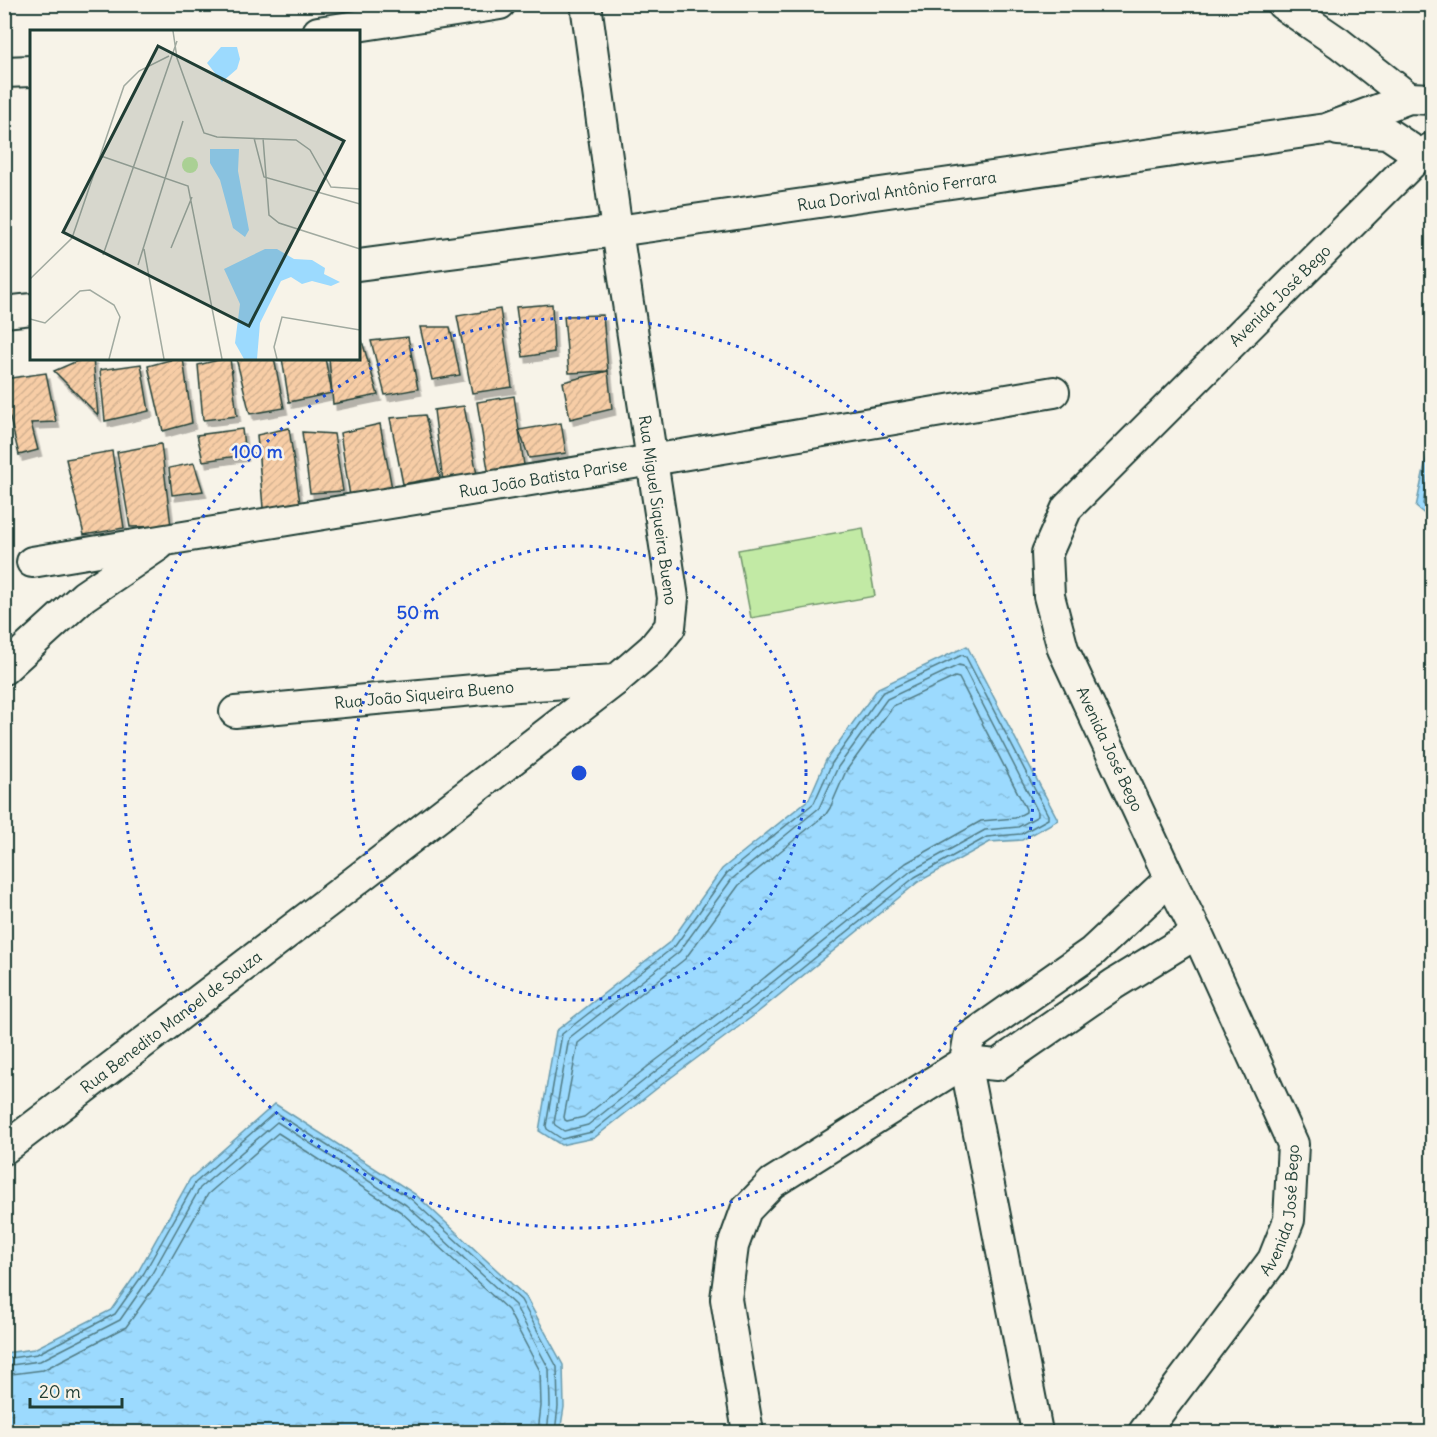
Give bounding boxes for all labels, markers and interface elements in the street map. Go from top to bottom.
inset map [30,30,360,360]
street label: Rua Dorival Antônio Ferrara [796,167,998,215]
street label: Avenida José Bego [1225,240,1335,350]
street label: Rua Miguel Siqueira Bueno [635,414,681,606]
text: 100 m [232,440,283,463]
street label: Rua João Batista Parise [458,454,629,502]
text: 50 m [397,601,439,624]
street label: Rua João Siqueira Bueno [334,676,515,713]
street label: Avenida José Bego [1072,683,1148,815]
centre of rings [569,763,589,783]
street label: Rua Benedito Manoel de Souza [76,946,266,1097]
street label: Avenida José Bego [1255,1144,1303,1279]
scale bar [30,1371,122,1409]
text: 20 m [39,1380,81,1403]

